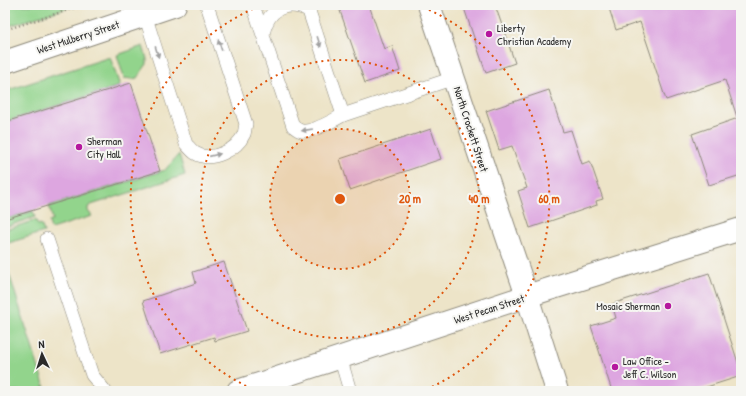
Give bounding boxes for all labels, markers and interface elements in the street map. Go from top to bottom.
street label: West Mulberry Street [35,17,121,57]
place label: Liberty Christian Academy [497,21,572,48]
marker: Liberty Christian Academy [484,29,494,39]
one-way arrow [316,36,322,48]
one-way arrow [217,39,223,51]
one-way arrow [154,47,160,59]
street label: North Crockett Street [451,84,491,174]
one-way arrow [301,127,314,133]
place label: Sherman City Hall [87,134,122,161]
marker: Sherman City Hall [74,142,84,152]
one-way arrow [209,151,221,157]
text: 20 m [399,190,421,207]
text: 40 m [469,190,489,207]
text: 60 m [538,190,560,207]
centre of rings [333,192,347,206]
street label: West Pecan Street [452,291,526,327]
place label: Mosaic Sherman [596,299,660,313]
marker: Mosaic Sherman [663,301,673,311]
north arrow [22,334,62,374]
text: N [38,337,45,351]
place label: Law Office - Jeff C. Wilson [623,354,676,381]
marker: Law Office - Jeff C. Wilson [610,362,620,372]

